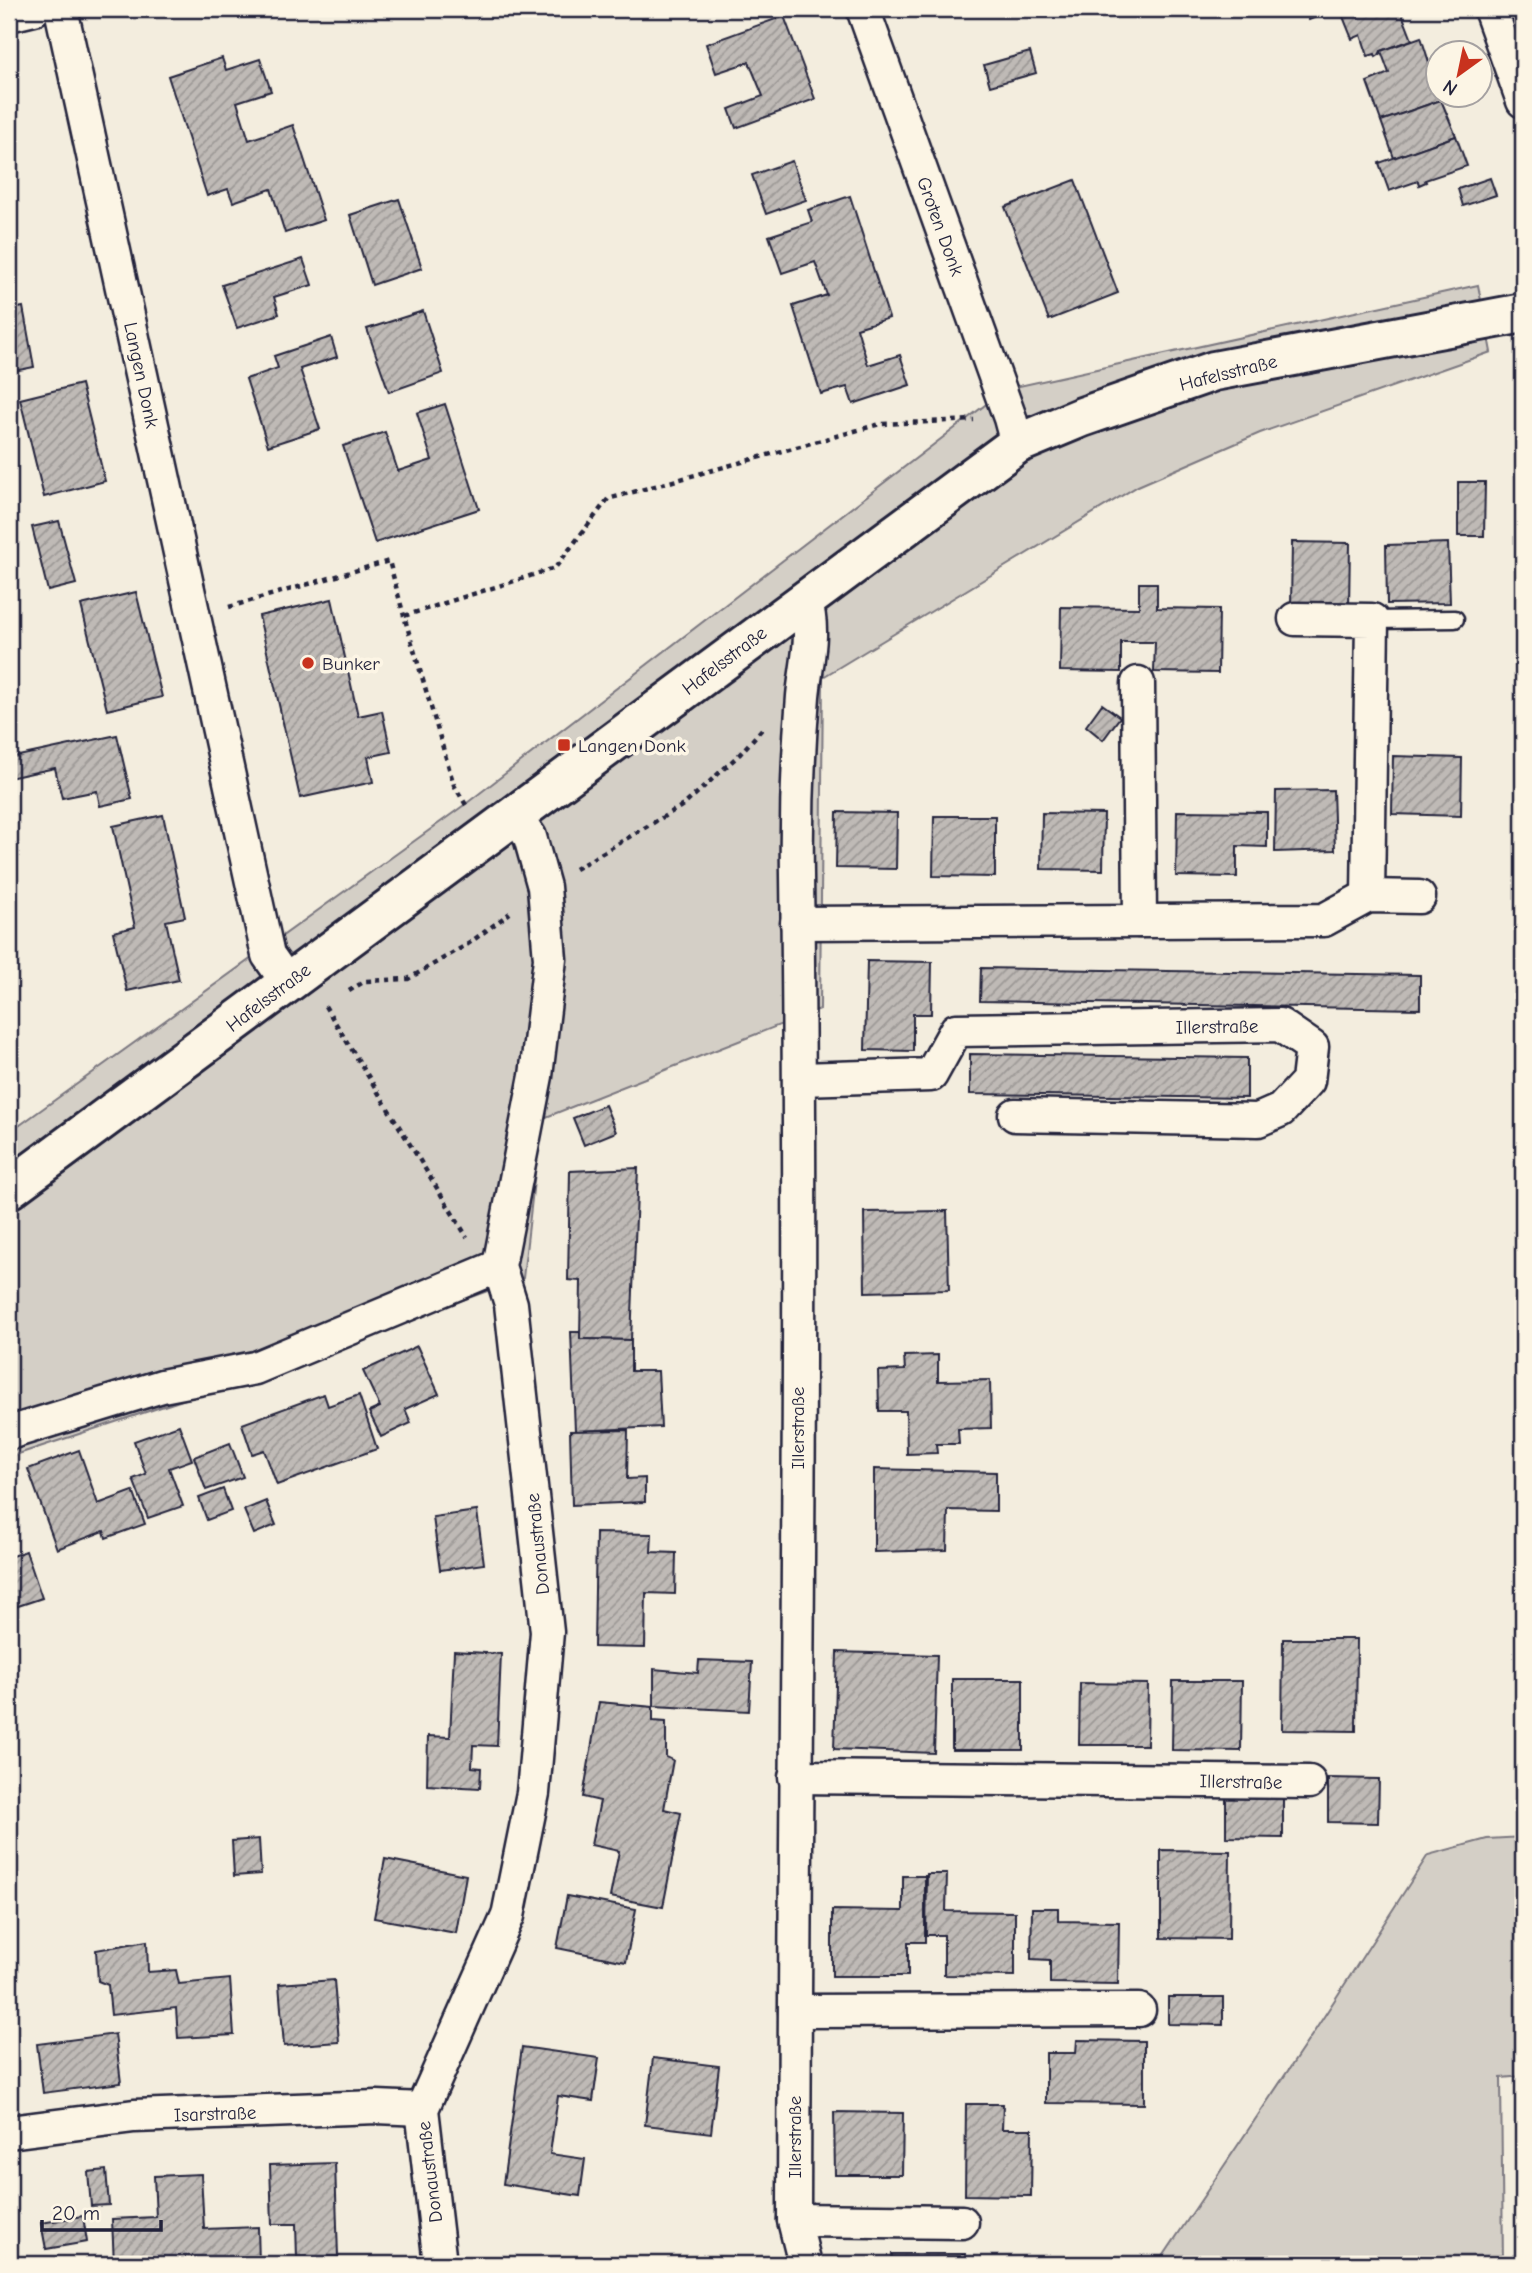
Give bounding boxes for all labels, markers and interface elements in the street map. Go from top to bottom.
north arrow [1424,38,1494,108]
text: N [1439,75,1461,100]
street label: Groten Donk [912,174,968,280]
street label: Langen Donk [119,320,163,431]
street label: Hafelsstraße [1177,350,1279,396]
street label: Hafelsstraße [678,622,771,700]
place label: Bunker [322,653,380,675]
marker: Bunker [300,655,316,671]
place label: Langen Donk [578,735,686,757]
marker: Langen Donk [556,737,572,753]
street label: Hafelsstraße [222,959,315,1037]
street label: Illerstraße [1175,1015,1259,1039]
street label: Illerstraße [787,1387,809,1469]
street label: Donaustraße [522,1492,554,1596]
street label: Illerstraße [1199,1770,1283,1794]
street label: Illerstraße [784,2096,806,2178]
street label: Isarstraße [173,2102,257,2126]
street label: Donaustraße [413,2120,447,2224]
scale bar [42,2189,161,2233]
text: 20 m [52,2201,100,2225]

